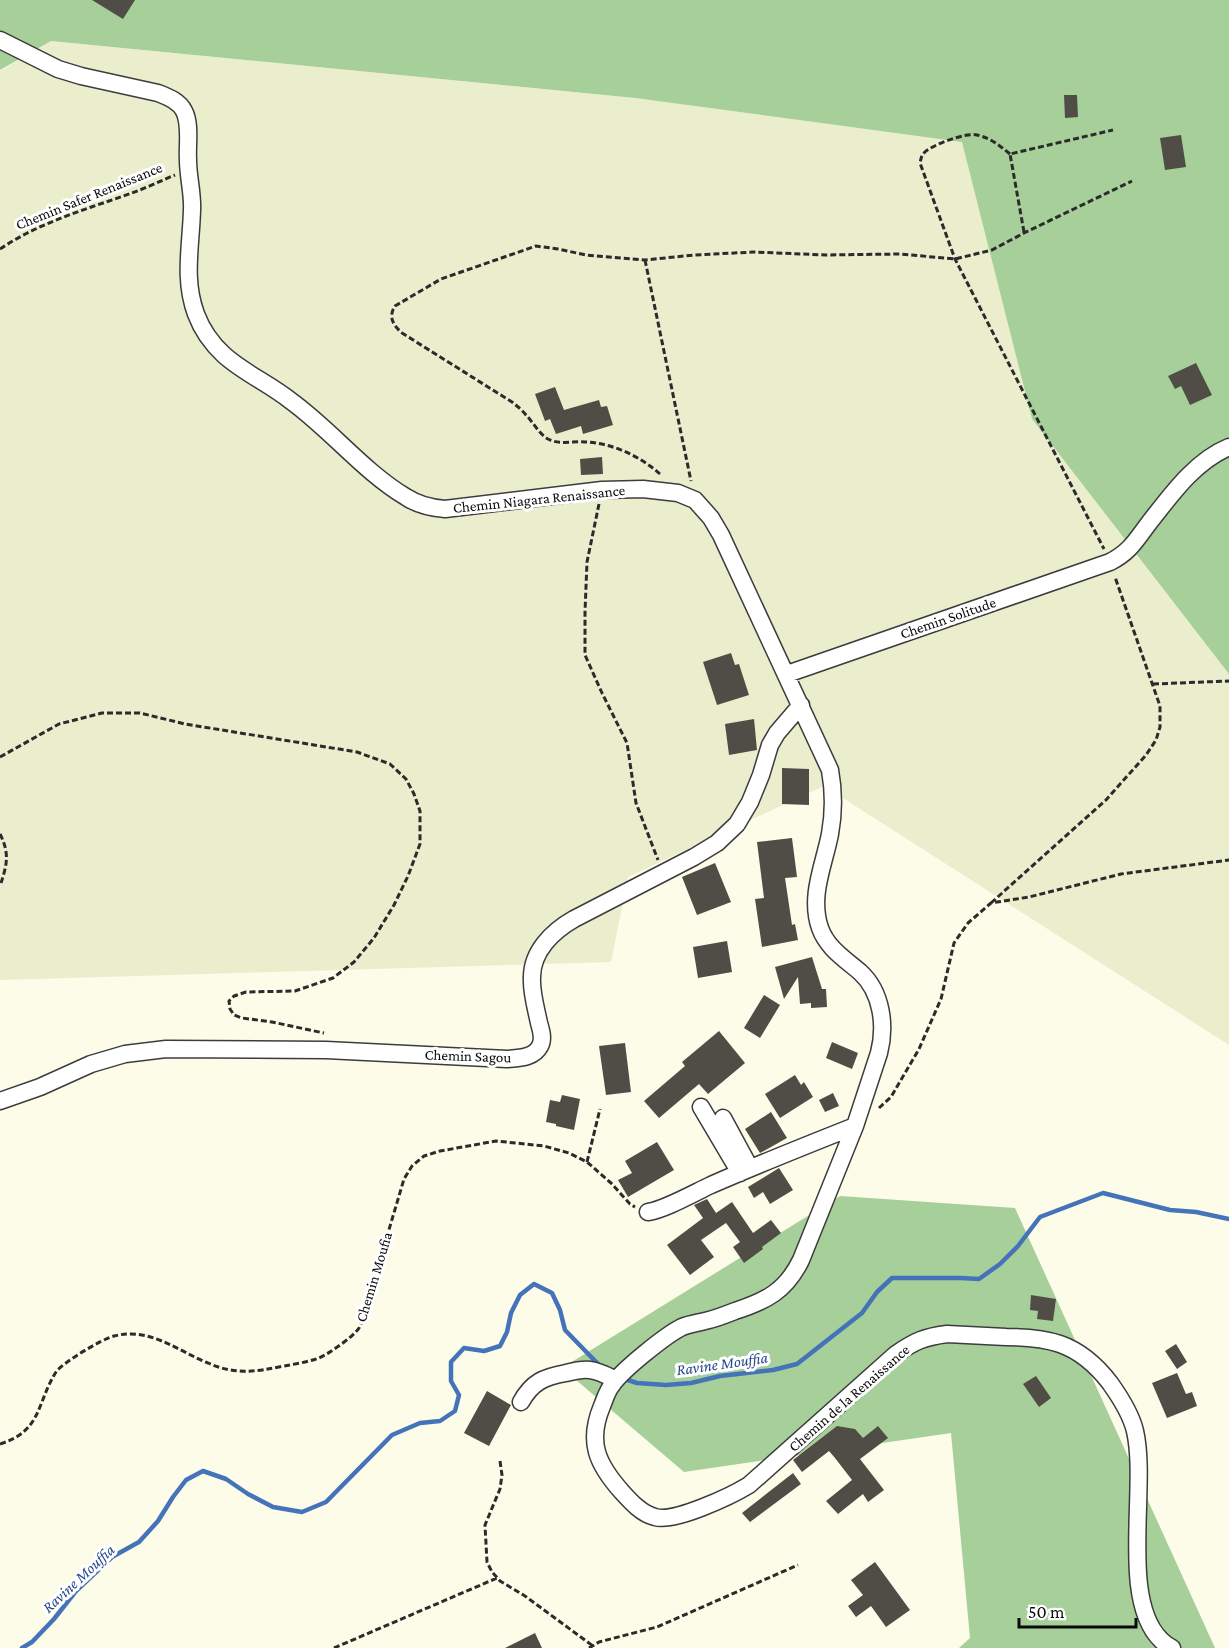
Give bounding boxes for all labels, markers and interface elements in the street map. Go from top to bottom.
street label: Chemin Safer Renaissance [13,159,165,233]
street label: Chemin Niagara Renaissance [452,482,626,517]
street label: Chemin Solitude [898,594,998,642]
street label: Chemin Sagou [424,1046,512,1067]
street label: Chemin Moufia [353,1230,395,1324]
street label: Chemin de la Renaissance [785,1341,913,1455]
water label: Ravine Mouffia [675,1349,769,1379]
water label: Ravine Mouffia [39,1540,119,1617]
scale bar [1019,1591,1136,1629]
text: 50 m [1028,1602,1065,1622]

